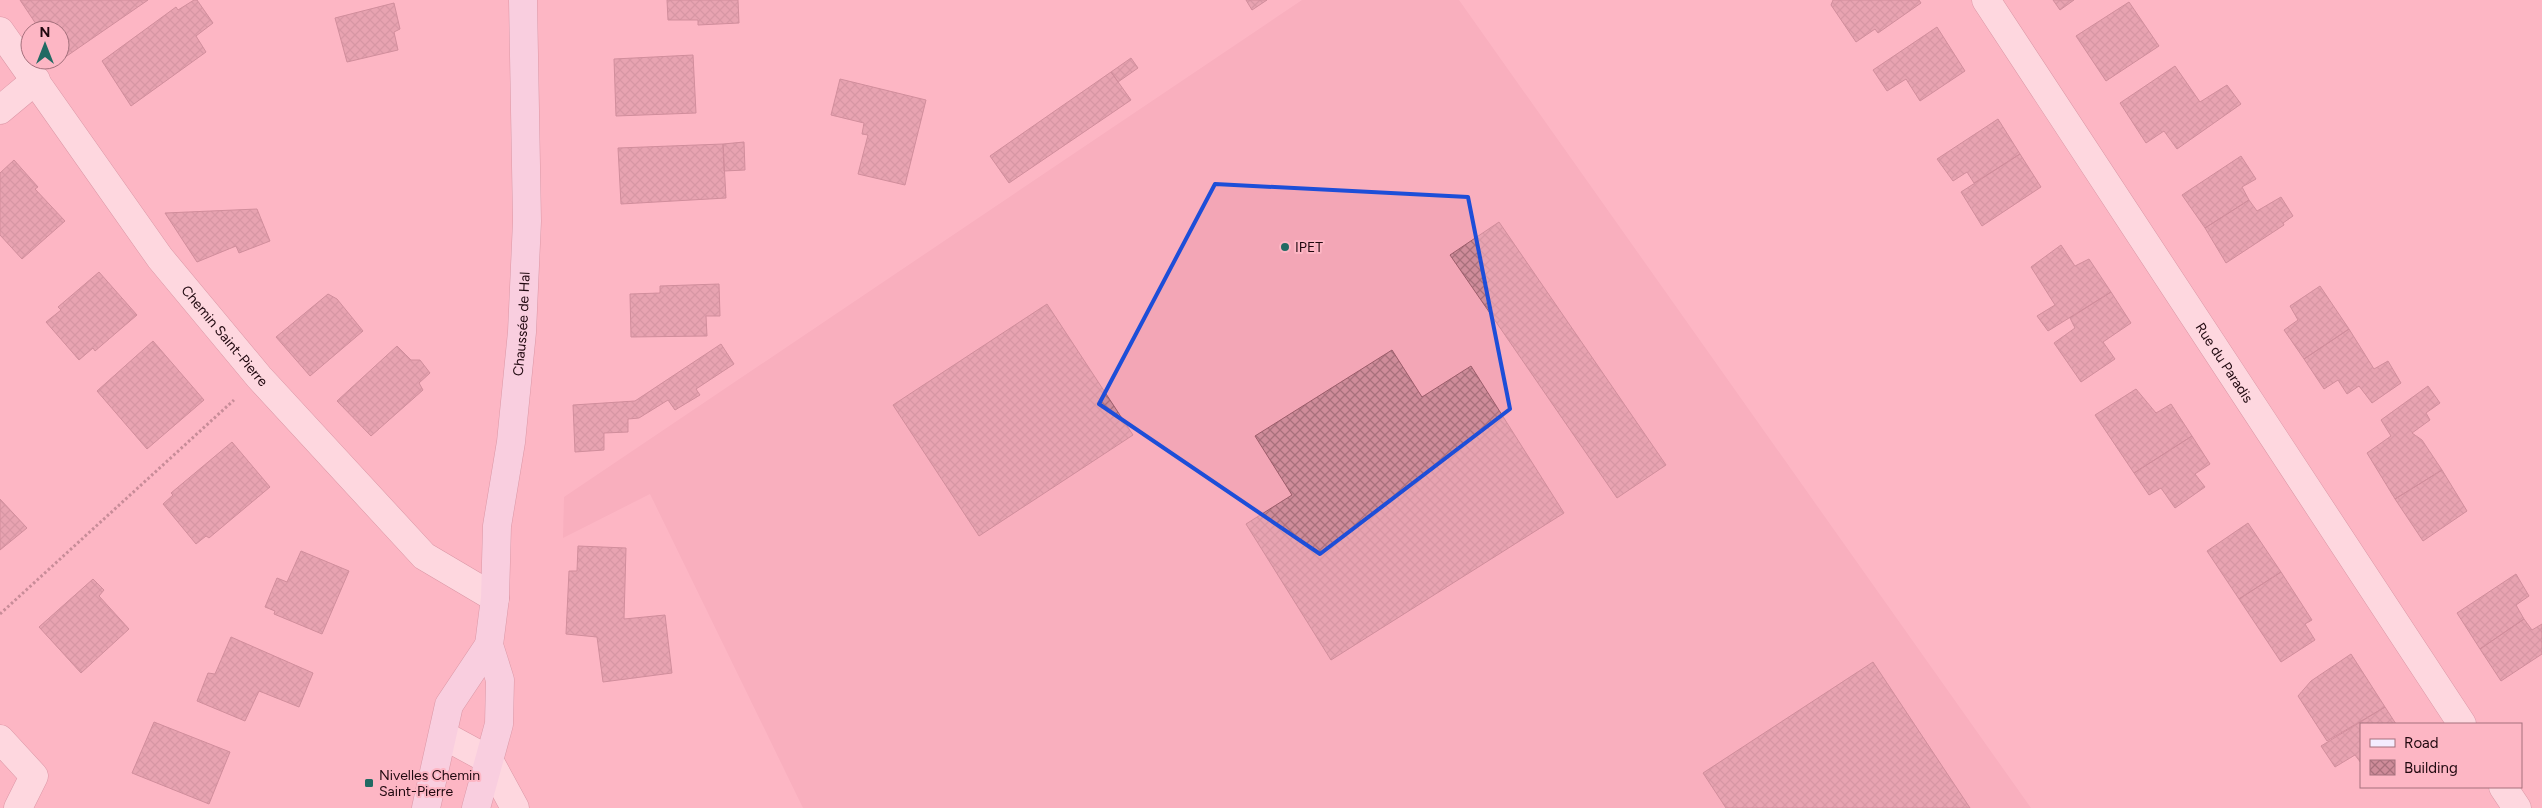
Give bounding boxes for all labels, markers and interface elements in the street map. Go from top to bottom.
north arrow [20,20,70,70]
text: N [40,24,50,41]
place label: IPET [1295,239,1323,256]
marker: IPET [1279,241,1291,253]
street label: Chaussée de Hal [510,271,534,377]
street label: Chemin Saint-Pierre [178,282,272,390]
street label: Rue du Paradis [2192,320,2256,406]
legend [2360,723,2522,788]
text: Road [2404,734,2439,752]
text: Building [2404,759,2458,777]
place label: Nivelles Chemin Saint-Pierre [379,767,480,800]
marker: Nivelles Chemin Saint-Pierre [363,777,375,789]

